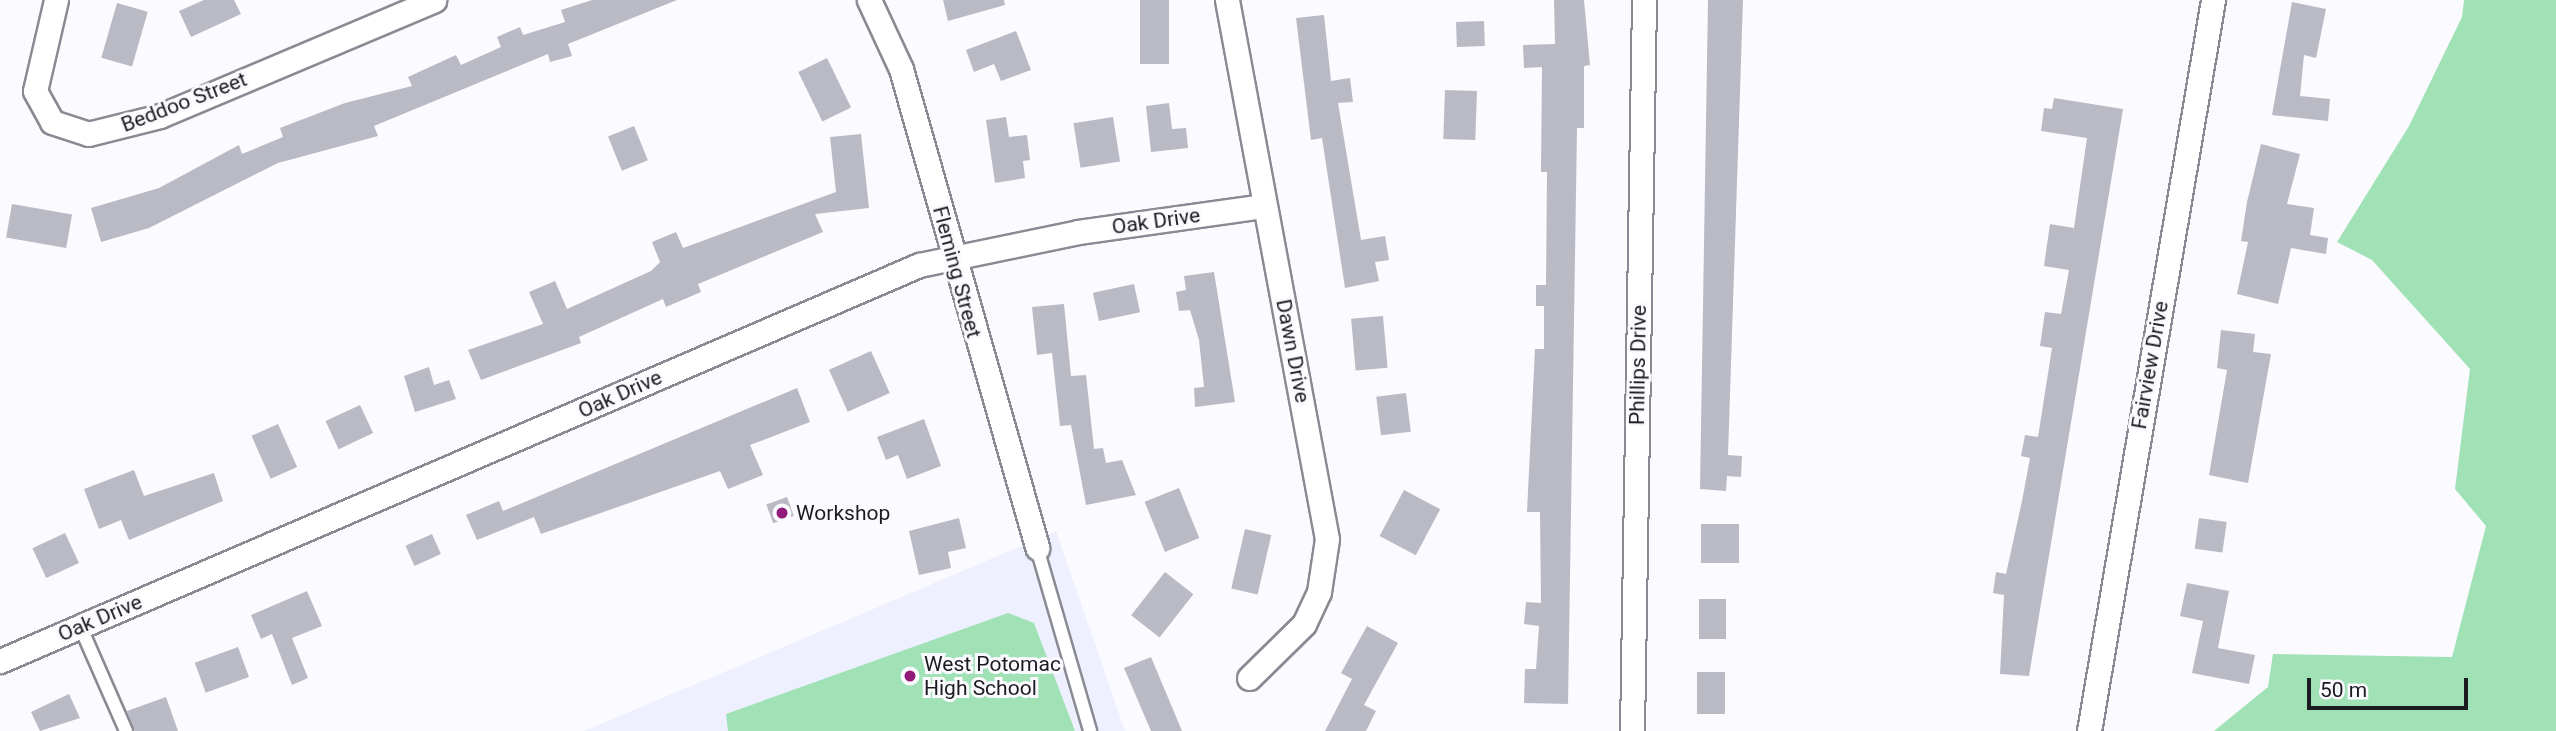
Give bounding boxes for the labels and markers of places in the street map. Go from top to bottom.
place label: Workshop [796,500,890,526]
marker: Workshop [774,505,790,521]
place label: West Potomac High School [924,651,1061,701]
marker: West Potomac High School [902,668,918,684]

